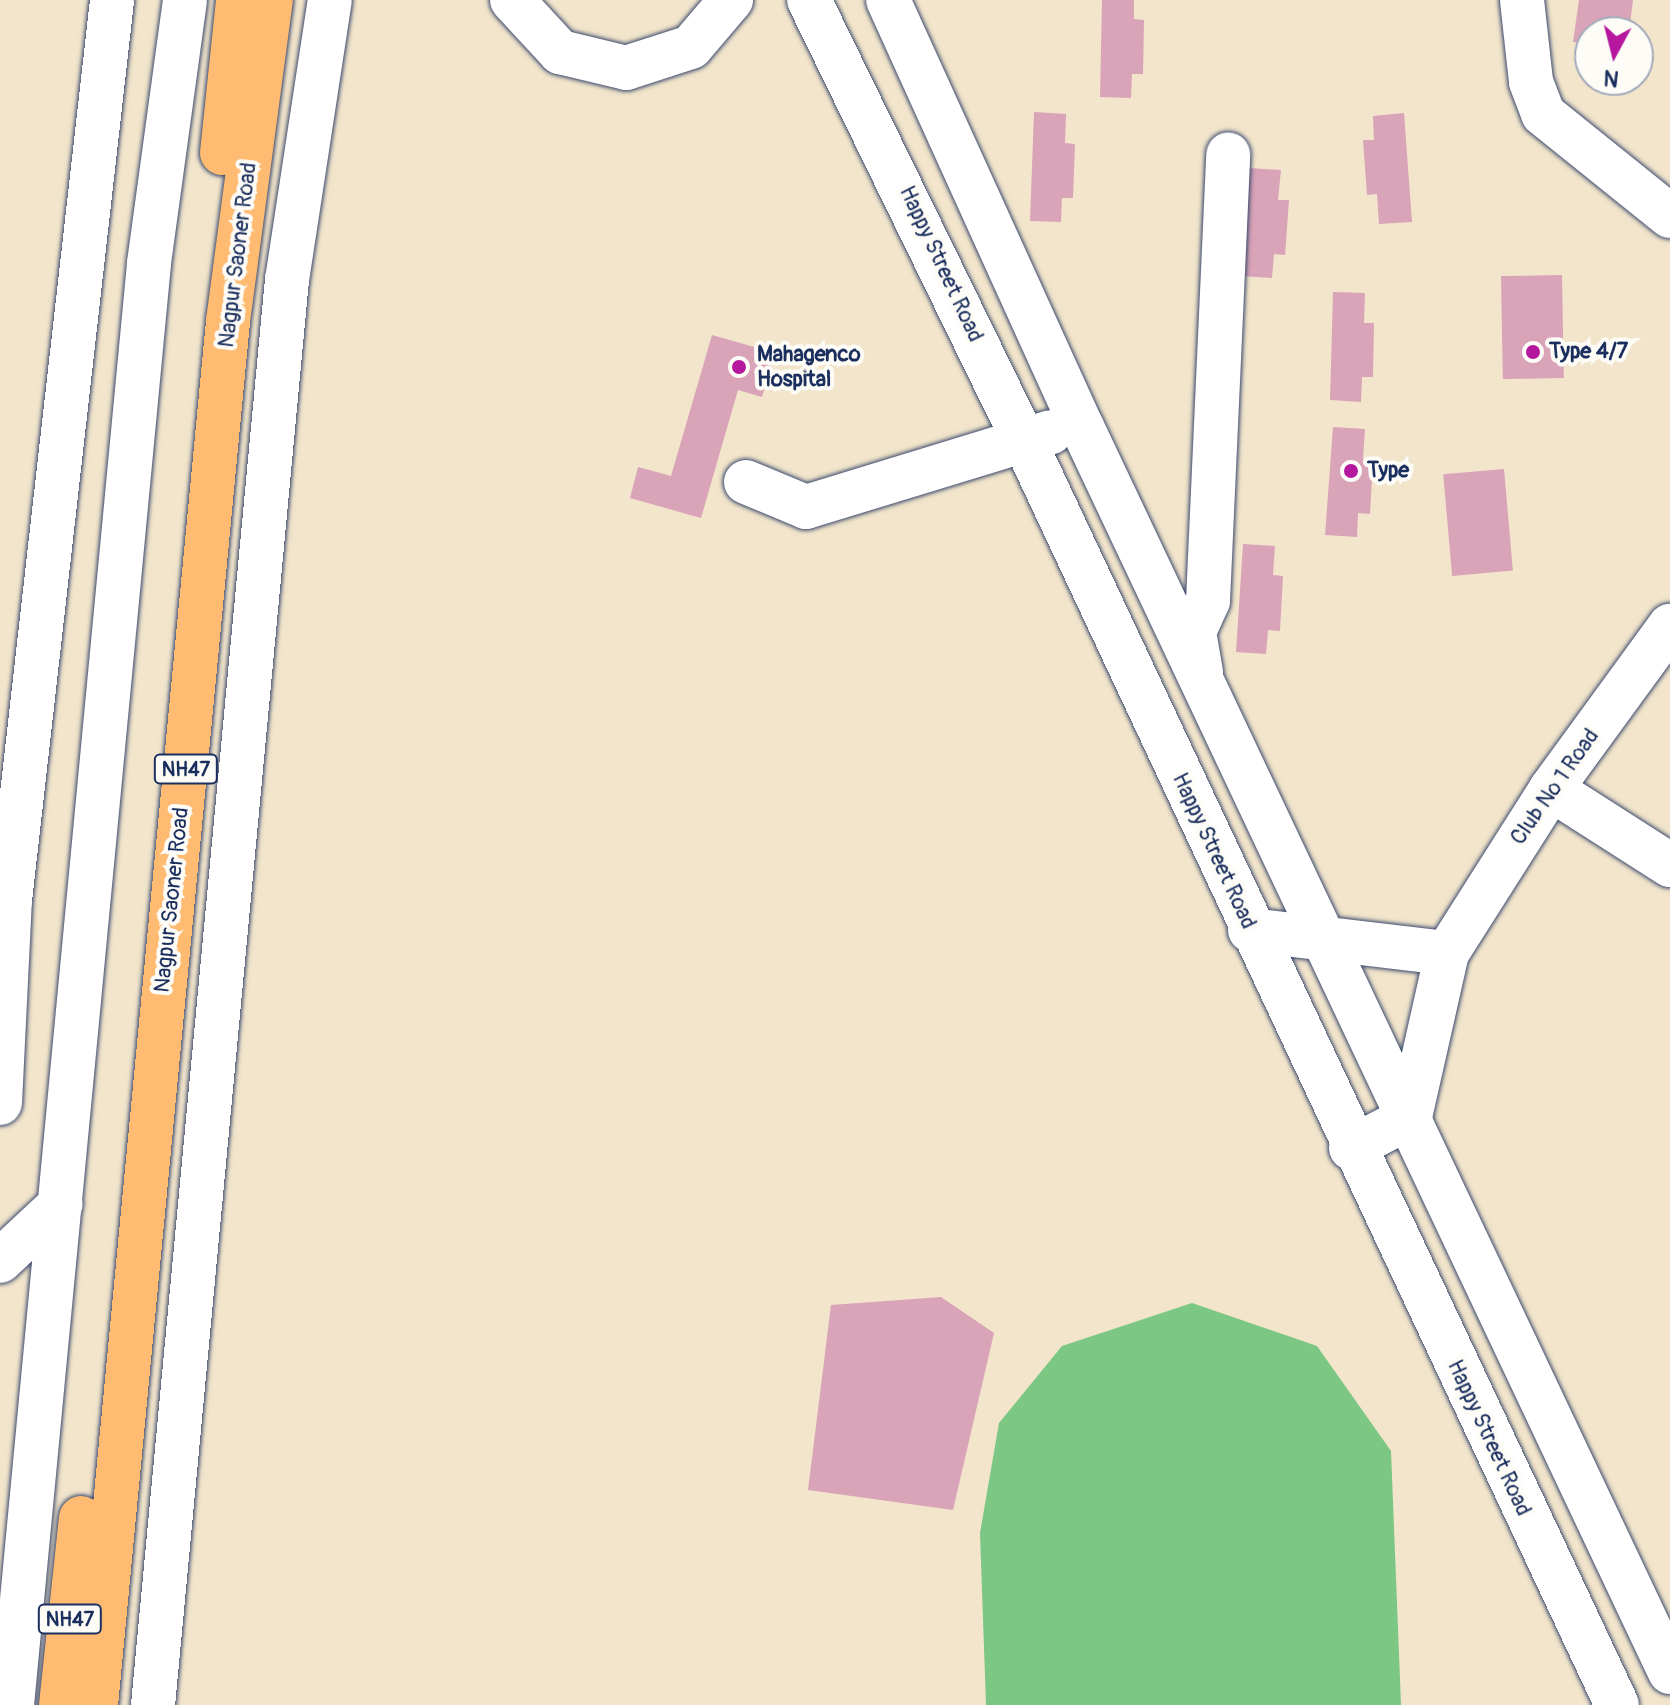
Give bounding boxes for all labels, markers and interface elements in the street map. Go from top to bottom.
north arrow [1574,16,1654,96]
text: N [1602,63,1620,93]
street label: Nagpur Saoner Road [214,161,262,349]
street label: Happy Street Road [893,182,989,346]
place label: Type 4/7 [1549,339,1628,365]
place label: Mahagenco Hospital [757,341,861,392]
marker: Type 4/7 [1524,343,1542,361]
marker: Mahagenco Hospital [728,356,750,378]
place label: Type [1367,458,1409,484]
marker: Type [1342,462,1360,480]
street label: Club No 1 Road [1505,724,1605,850]
road number: NH47 [152,753,220,785]
street label: Happy Street Road [1166,769,1262,933]
street label: Nagpur Saoner Road [149,806,195,994]
street label: Happy Street Road [1441,1356,1537,1520]
road number: NH47 [36,1603,104,1635]

